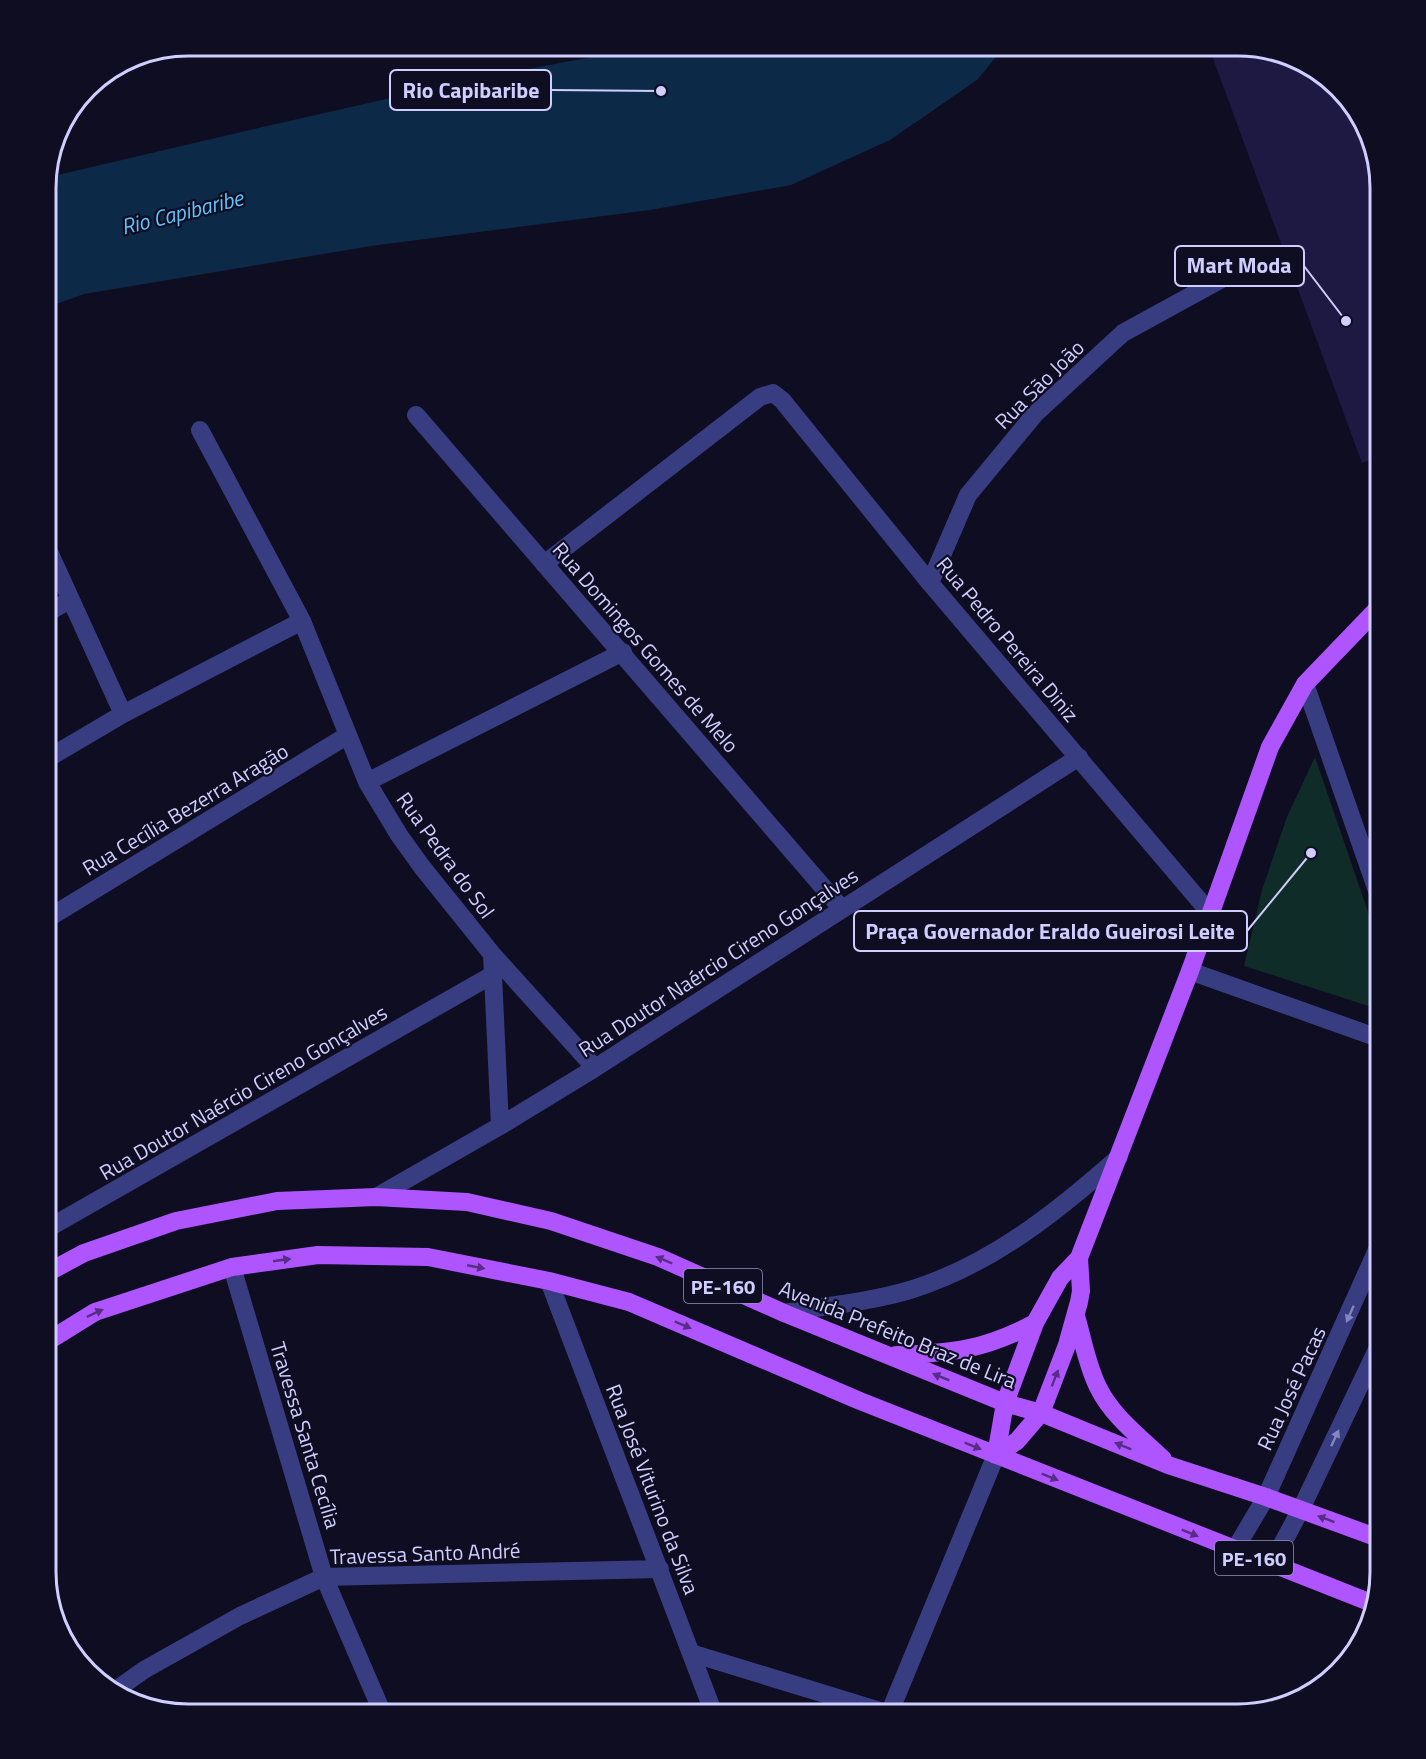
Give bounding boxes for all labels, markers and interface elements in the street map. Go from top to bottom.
callout: Rio Capibaribe [390,70,551,110]
text: Rio Capibaribe [403,73,539,107]
water label: Rio Capibaribe [117,180,248,244]
callout: Mart Moda [1175,246,1304,286]
text: Mart Moda [1187,248,1291,282]
street label: Rua São João [987,332,1091,436]
street label: Rua Domingos Gomes de Melo [545,534,747,760]
street label: Rua Pedro Pereira Diniz [929,549,1087,729]
street label: Rua Cecília Bezerra Aragão [76,735,294,883]
street label: Rua Pedra do Sol [389,785,503,925]
street label: Rua Doutor Naércio Cireno Gonçalves [572,859,864,1065]
callout: Praça Governador Eraldo Gueirosi Leite [854,911,1247,951]
text: Praça Governador Eraldo Gueirosi Leite [865,914,1235,948]
street label: Rua Doutor Naércio Cireno Gonçalves [93,996,393,1188]
one-way arrow [273,1255,292,1264]
one-way arrow [655,1255,673,1265]
one-way arrow [467,1263,486,1272]
road number: PE-160 [684,1269,762,1303]
street label: Avenida Prefeito Braz de Lira [774,1272,1022,1397]
one-way arrow [1345,1306,1354,1323]
one-way arrow [87,1308,105,1318]
one-way arrow [674,1321,692,1331]
street label: Rua José Pacas [1248,1321,1334,1455]
street label: Travessa Santa Cecília [262,1338,350,1533]
one-way arrow [1050,1368,1060,1386]
one-way arrow [931,1372,949,1382]
street label: Rua José Viturino da Silva [598,1379,708,1599]
one-way arrow [1330,1429,1339,1446]
one-way arrow [1114,1441,1132,1450]
one-way arrow [964,1442,982,1451]
one-way arrow [1042,1472,1060,1482]
one-way arrow [1317,1514,1335,1523]
one-way arrow [1181,1528,1199,1538]
street label: Travessa Santo André [329,1534,521,1572]
road number: PE-160 [1215,1541,1293,1575]

